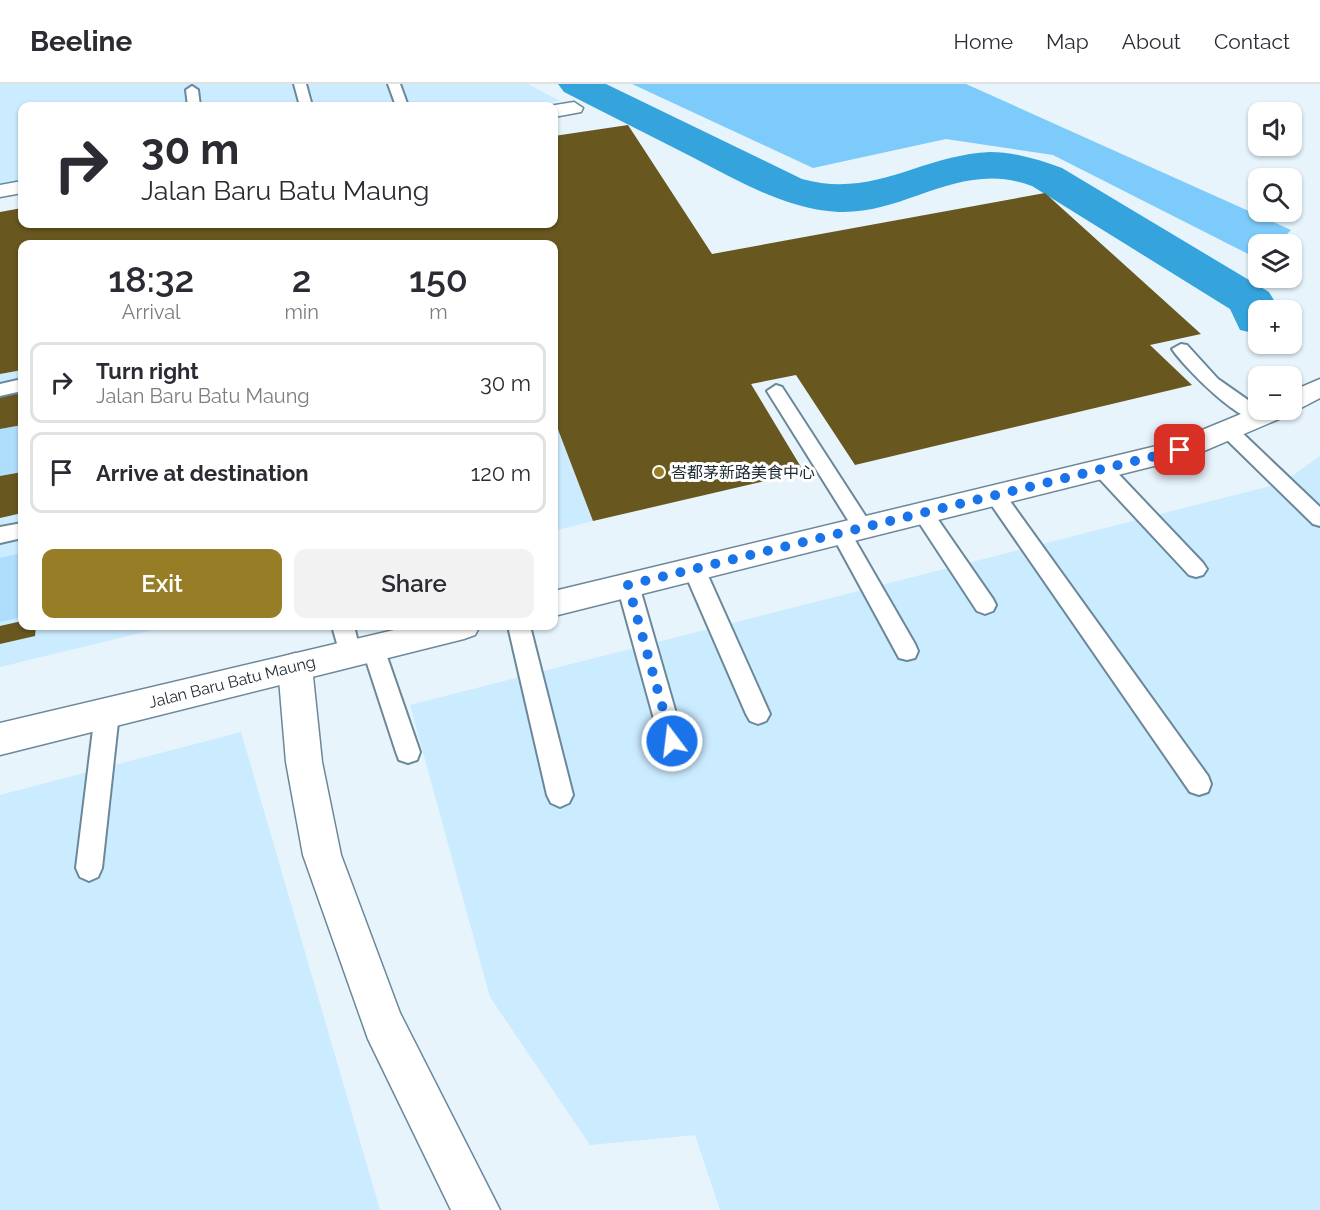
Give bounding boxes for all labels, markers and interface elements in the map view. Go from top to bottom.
text: Beeline [30,25,132,58]
text: Home [954,29,1013,54]
text: Map [1046,29,1089,54]
text: About [1122,29,1181,54]
text: Contact [1214,29,1290,54]
map controls [1248,102,1302,420]
button: sound [1248,102,1302,156]
text: 30 m [141,125,239,174]
icon: right [42,126,120,204]
button: search [1248,168,1302,222]
text: Jalan Baru Batu Maung [141,175,430,206]
button: layers [1248,234,1302,288]
text: 18:32 [108,258,194,300]
text: 2 [292,258,311,300]
text: 150 [409,258,468,300]
text: Arrival [122,300,181,324]
text: min [284,300,319,324]
text: m [429,300,448,324]
button: + [1248,300,1302,354]
text: Turn right [96,358,199,384]
icon: right [45,366,78,399]
button: − [1248,366,1302,420]
text: 30 m [480,370,531,396]
text: Jalan Baru Batu Maung [96,384,310,408]
pin [1154,424,1205,475]
icon: arrive [1163,433,1196,466]
icon: arrive [45,456,78,489]
text: Arrive at destination [96,460,309,486]
text: 120 m [471,460,531,486]
place label: 峇都茅新路美食中心 [671,463,815,482]
marker: 峇都茅新路美食中心 [652,465,666,479]
button: Exit [42,549,282,618]
button: Share [294,549,534,618]
street label: Jalan Baru Batu Maung [147,652,317,712]
position arrow [640,709,704,773]

